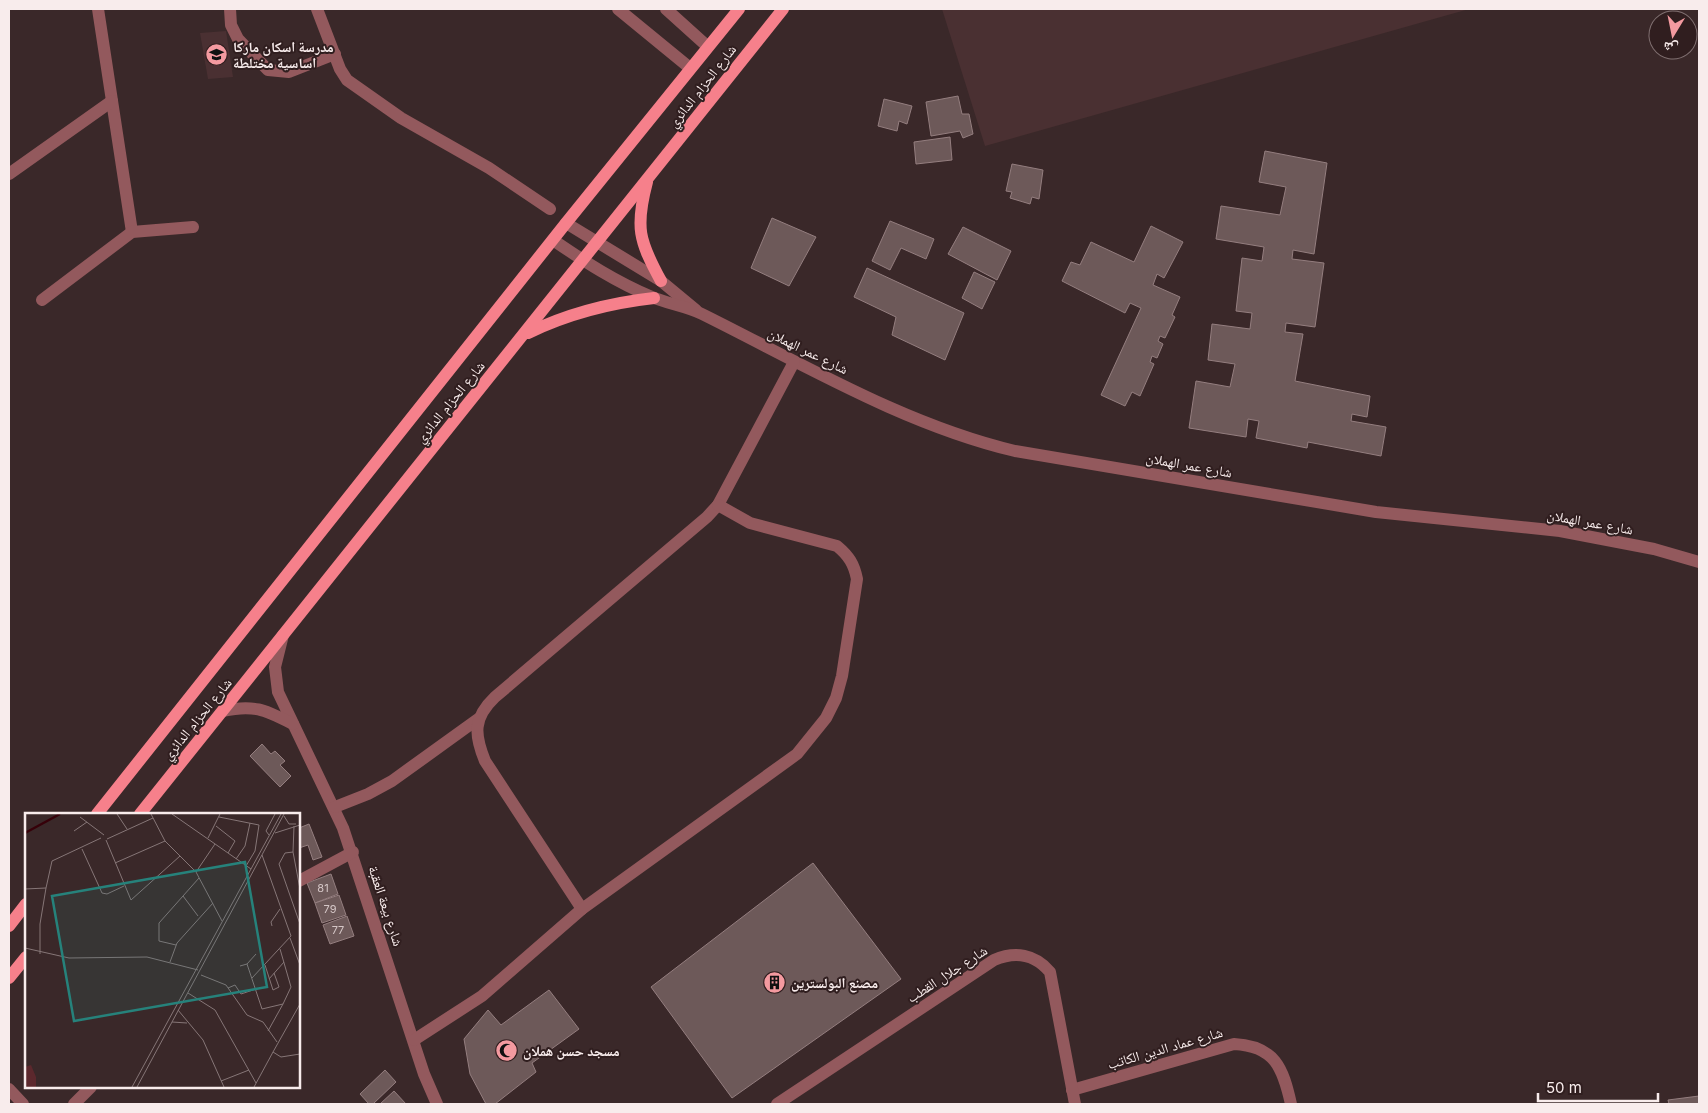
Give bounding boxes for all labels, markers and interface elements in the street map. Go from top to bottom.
north arrow [1648,10,1698,60]
place label: مدرسة اسكان ماركا اساسية مختلطة [233,38,334,71]
text: ش [1662,38,1680,58]
street label: شارع الحزام الدائري [664,41,742,133]
school or university icon: مدرسة اسكان ماركا اساسية مختلطة [205,43,229,67]
street label: شارع عمر الهملان [764,324,851,379]
street label: شارع الحزام الدائري [411,357,491,448]
street label: شارع عمر الهملان [1144,449,1233,482]
street label: شارع عمر الهملان [1545,506,1634,539]
street label: شارع الحزام الدائري [158,674,238,765]
inset map [25,813,300,1088]
street label: شارع بيعة العقبة [364,864,407,949]
house number: 81 [317,881,329,895]
house number: 79 [324,902,337,916]
house number: 77 [332,923,344,937]
street label: شارع جلال القطب [903,941,991,1008]
building icon: مصنع البولسترين [763,971,787,995]
place label: مصنع البولسترين [791,974,878,993]
street label: شارع عماد الدين الكاتب [1105,1023,1225,1074]
mosque icon: مسجد حسن هملان [495,1039,519,1063]
place label: مسجد حسن هملان [523,1042,620,1060]
scale bar [1538,1070,1658,1102]
text: 50 m [1546,1078,1582,1097]

